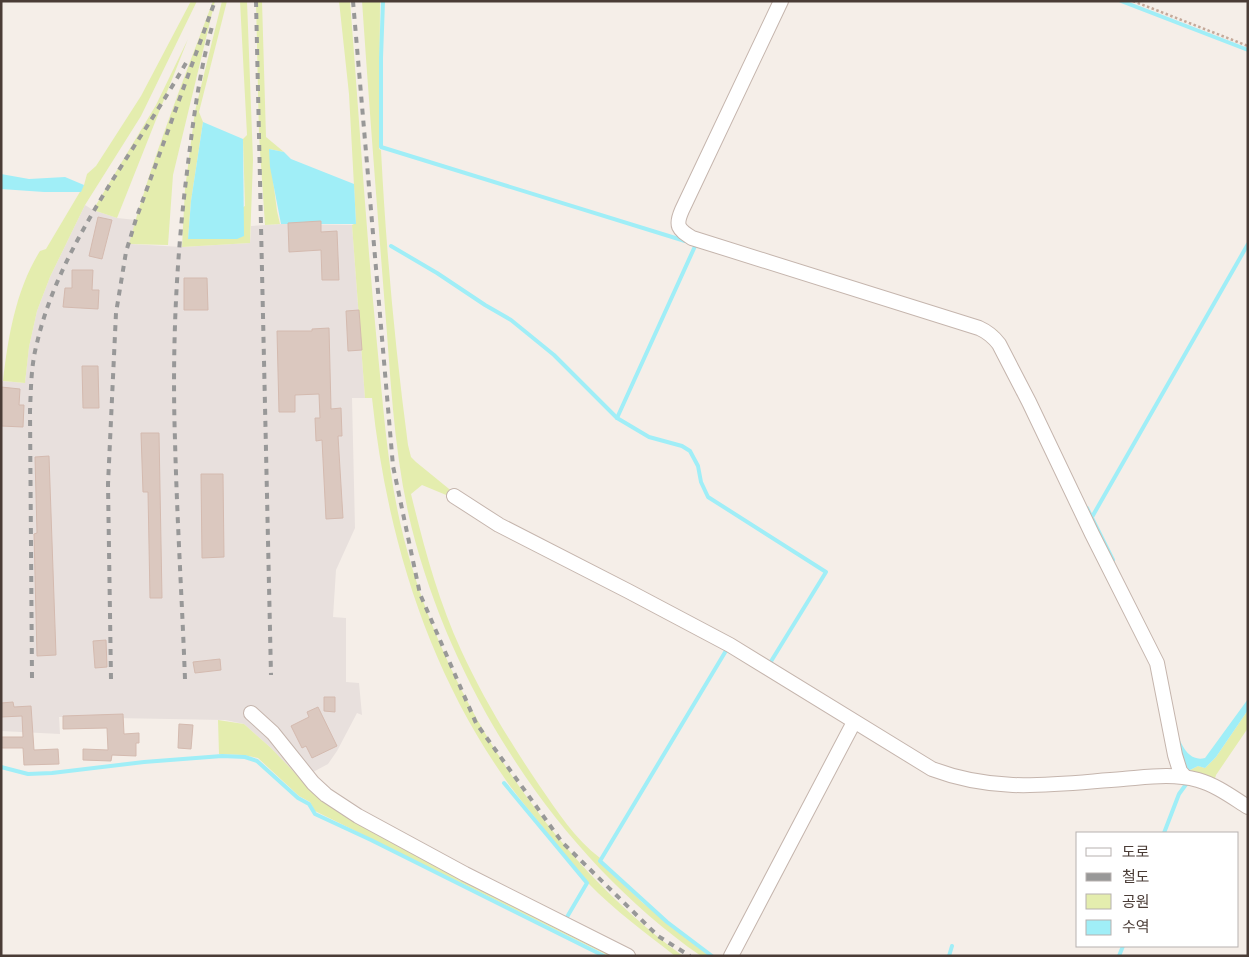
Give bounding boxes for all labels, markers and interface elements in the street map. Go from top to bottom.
legend [1076,832,1239,947]
text: 도로 [1122,842,1150,861]
text: 철도 [1122,867,1150,886]
text: 공원 [1122,892,1150,911]
text: 수역 [1122,917,1150,936]

